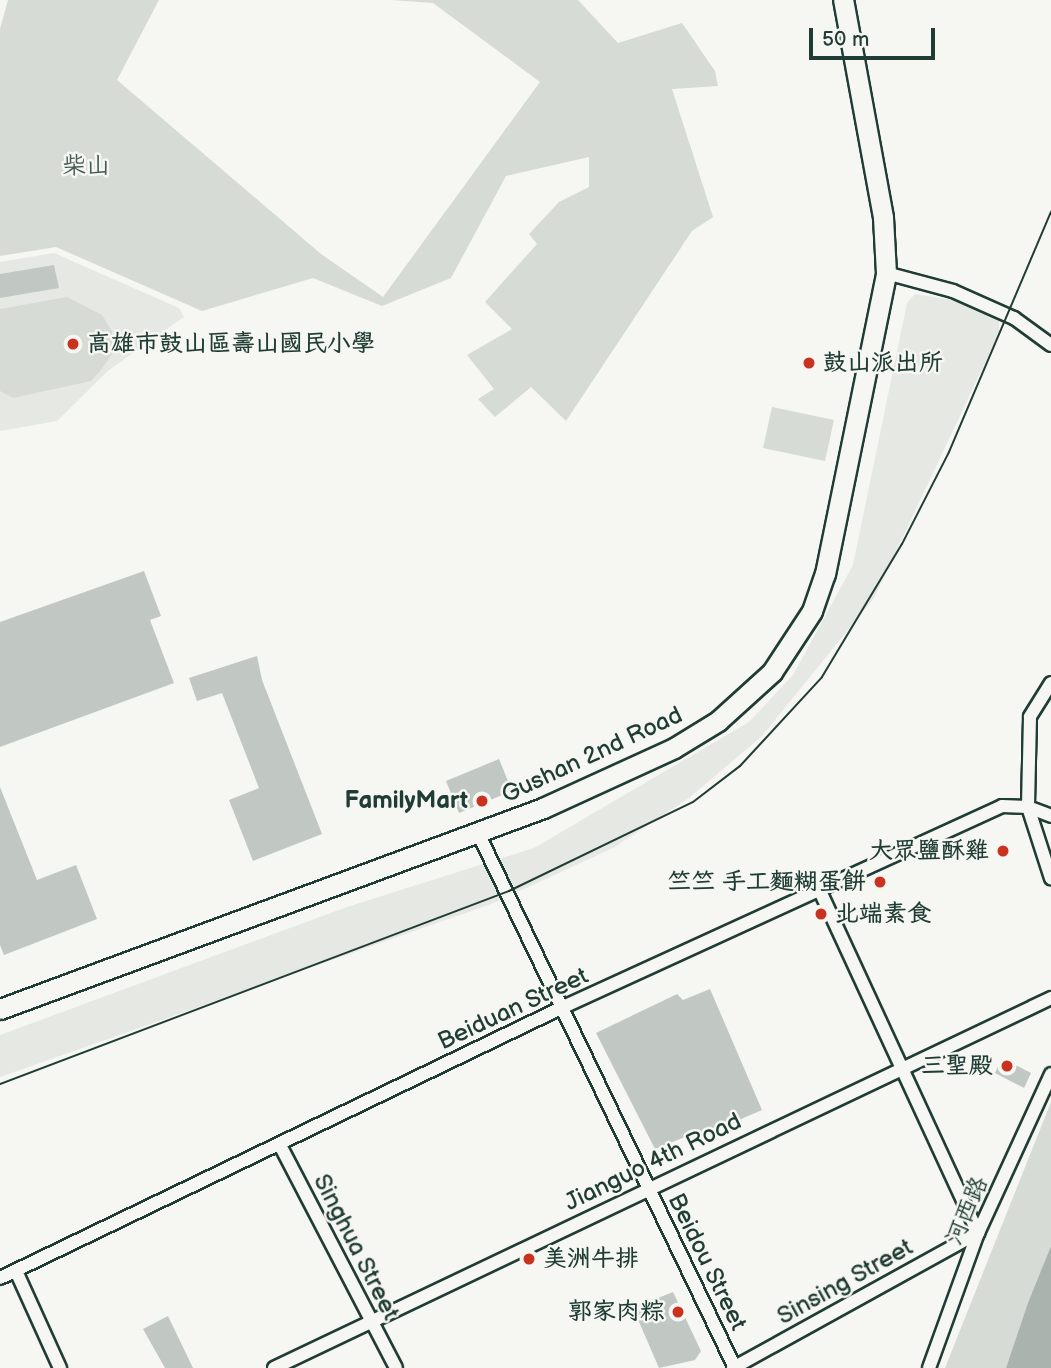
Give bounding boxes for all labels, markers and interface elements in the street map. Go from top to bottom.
scale bar [813,14,939,58]
text: 50 m [822,27,869,52]
park label: 柴山 [62,152,110,180]
place label: 高雄市鼓山區壽山國民小學 [87,330,375,358]
marker: 高雄市鼓山區壽山國民小學 [65,336,81,352]
place label: 鼓山派出所 [823,349,943,377]
marker: 鼓山派出所 [801,355,817,371]
street label: Gushan 2nd Road [497,701,687,809]
place label: FamilyMart [345,787,468,815]
marker: FamilyMart [474,793,490,809]
place label: 大眾鹽酥雞 [869,837,989,865]
marker: 大眾鹽酥雞 [995,843,1011,859]
place label: 竺竺 手工麵糊蛋餅 [668,868,866,896]
marker: 竺竺 手工麵糊蛋餅 [872,874,888,890]
place label: 北端素食 [835,900,931,928]
marker: 北端素食 [813,906,829,922]
street label: Beiduan Street [433,962,593,1056]
place label: 三聖殿 [921,1052,993,1080]
marker: 三聖殿 [999,1058,1015,1074]
street label: Jianguo 4th Road [560,1107,746,1217]
street label: Singhua Street [307,1169,405,1325]
street label: 河西路 [940,1172,994,1250]
street label: Beidou Street [661,1189,753,1335]
street label: Sinsing Street [772,1233,918,1331]
place label: 美洲牛排 [543,1245,639,1273]
marker: 美洲牛排 [521,1251,537,1267]
place label: 郭家肉粽 [568,1298,664,1326]
marker: 郭家肉粽 [670,1304,686,1320]

